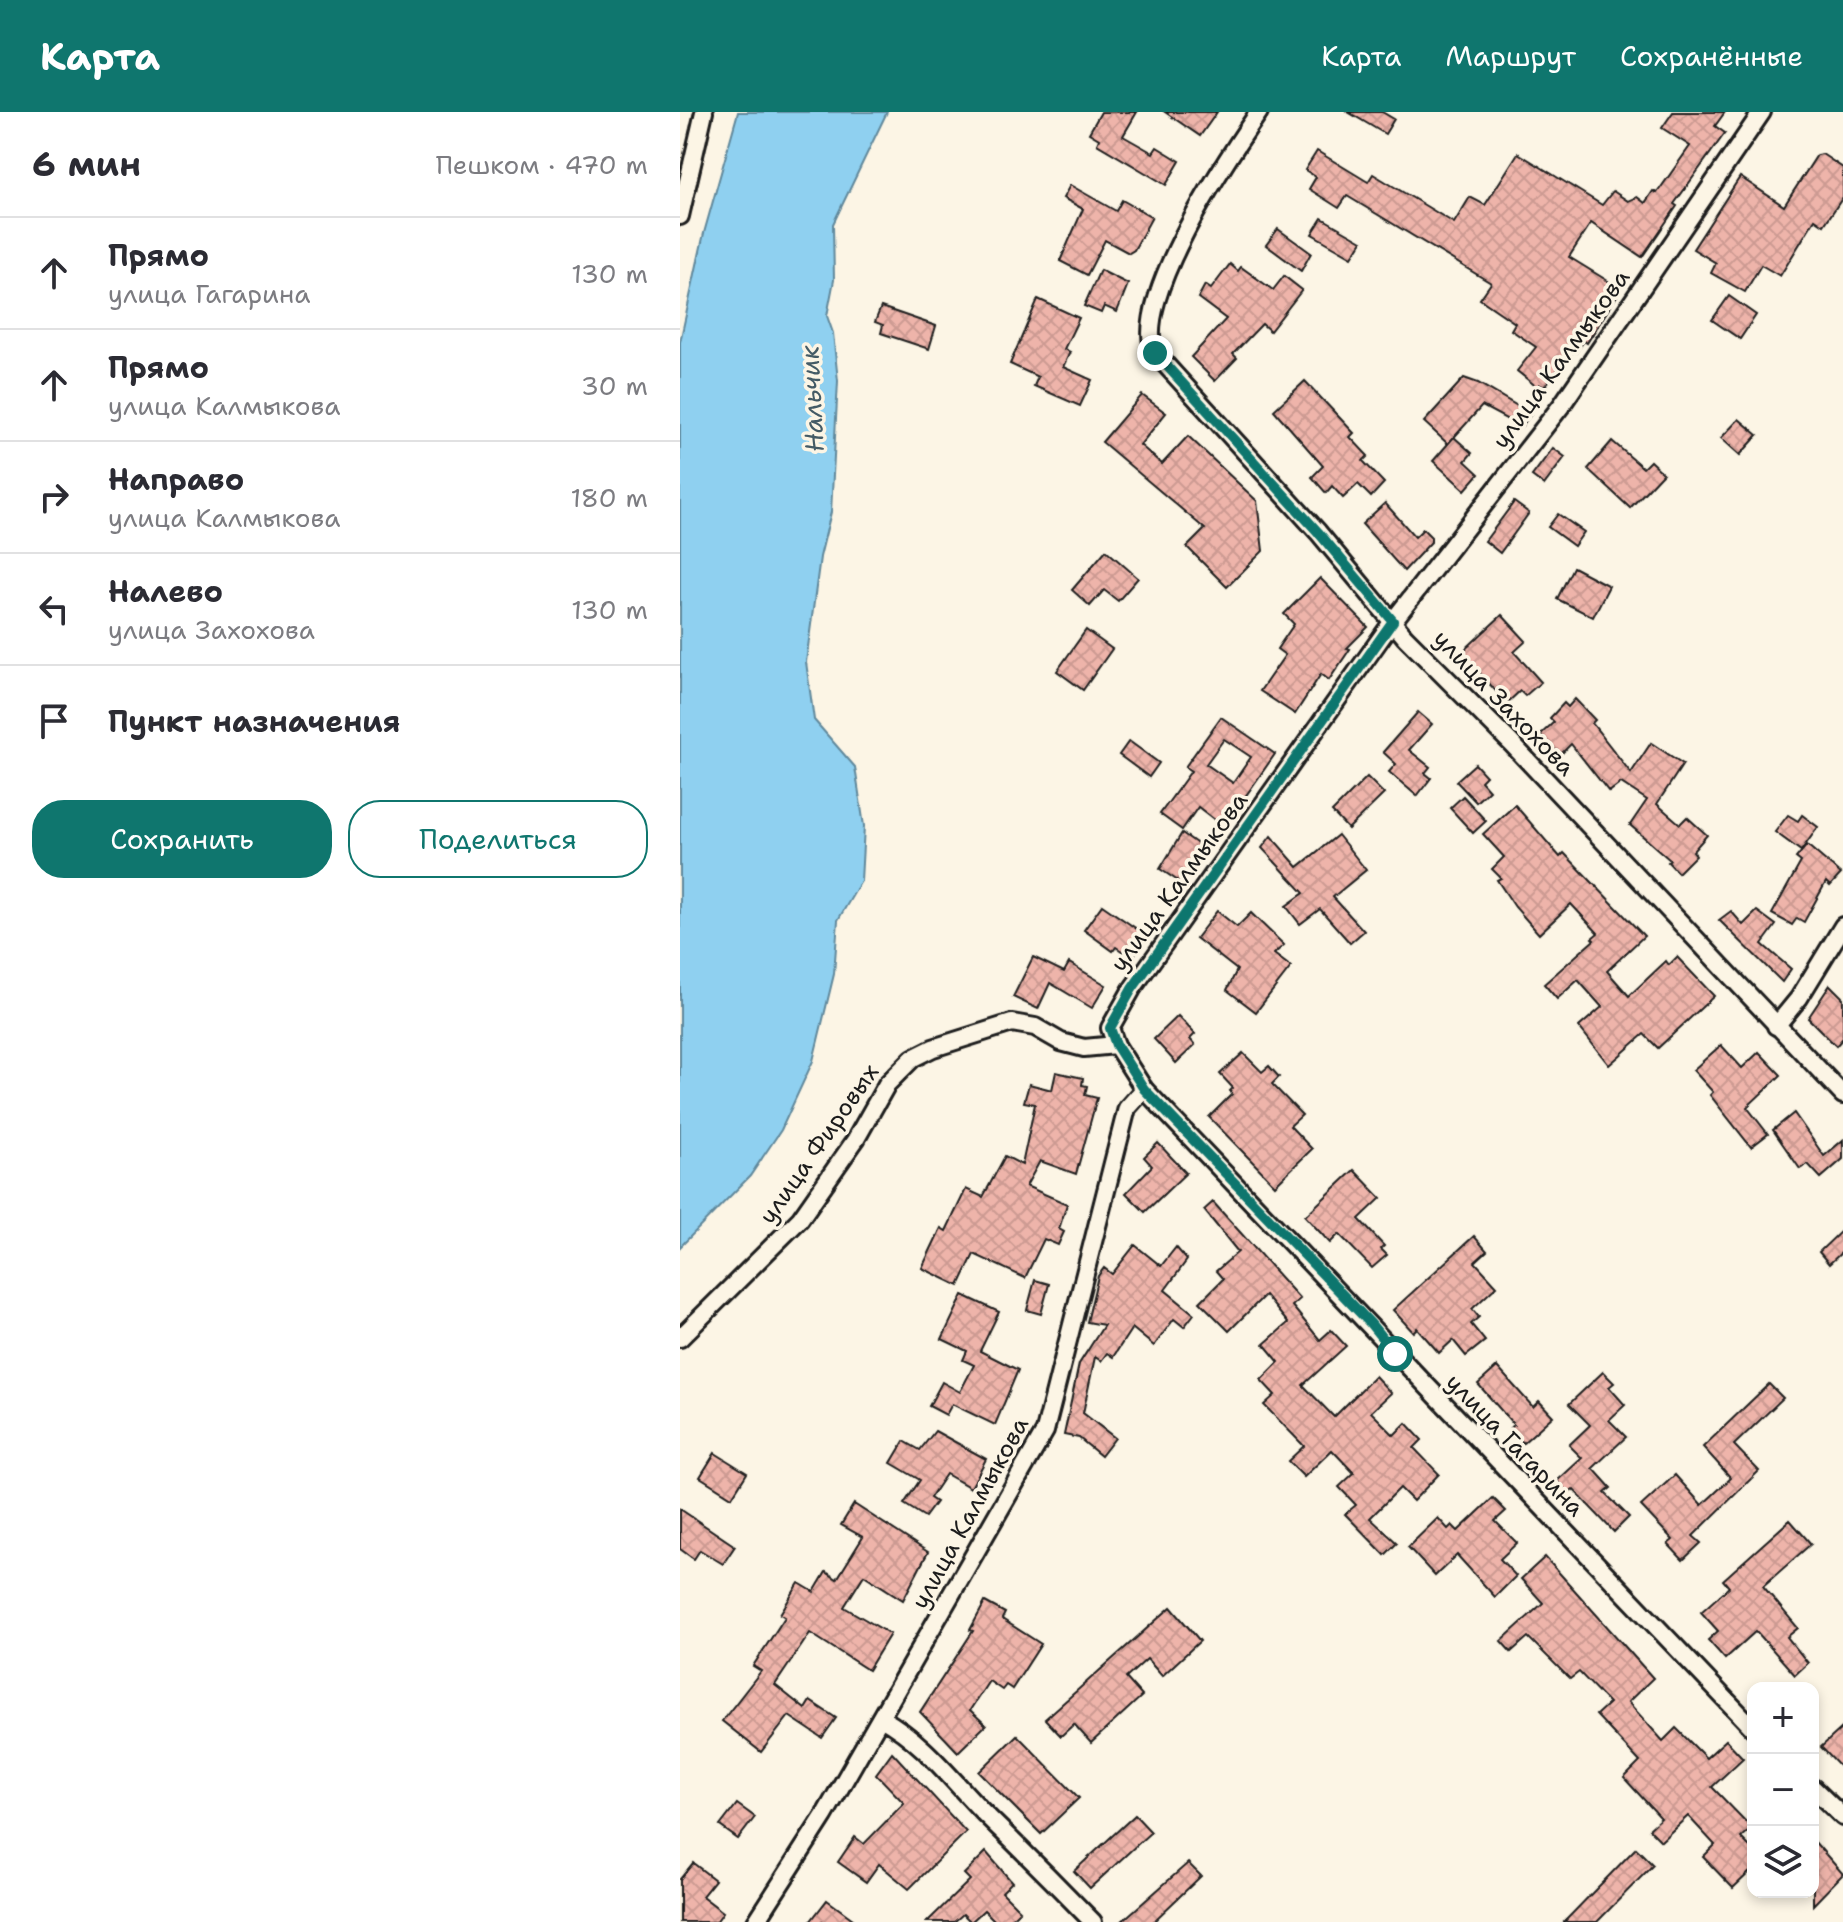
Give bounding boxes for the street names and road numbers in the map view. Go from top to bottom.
street label: улица Калмыкова [1485,263,1637,455]
street label: улица Захохова [1426,623,1582,783]
street label: улица Калмыкова [1103,786,1255,978]
street label: улица Фировых [752,1058,886,1230]
street label: улица Гагарина [1439,1367,1591,1523]
street label: улица Калмыкова [904,1411,1036,1615]

